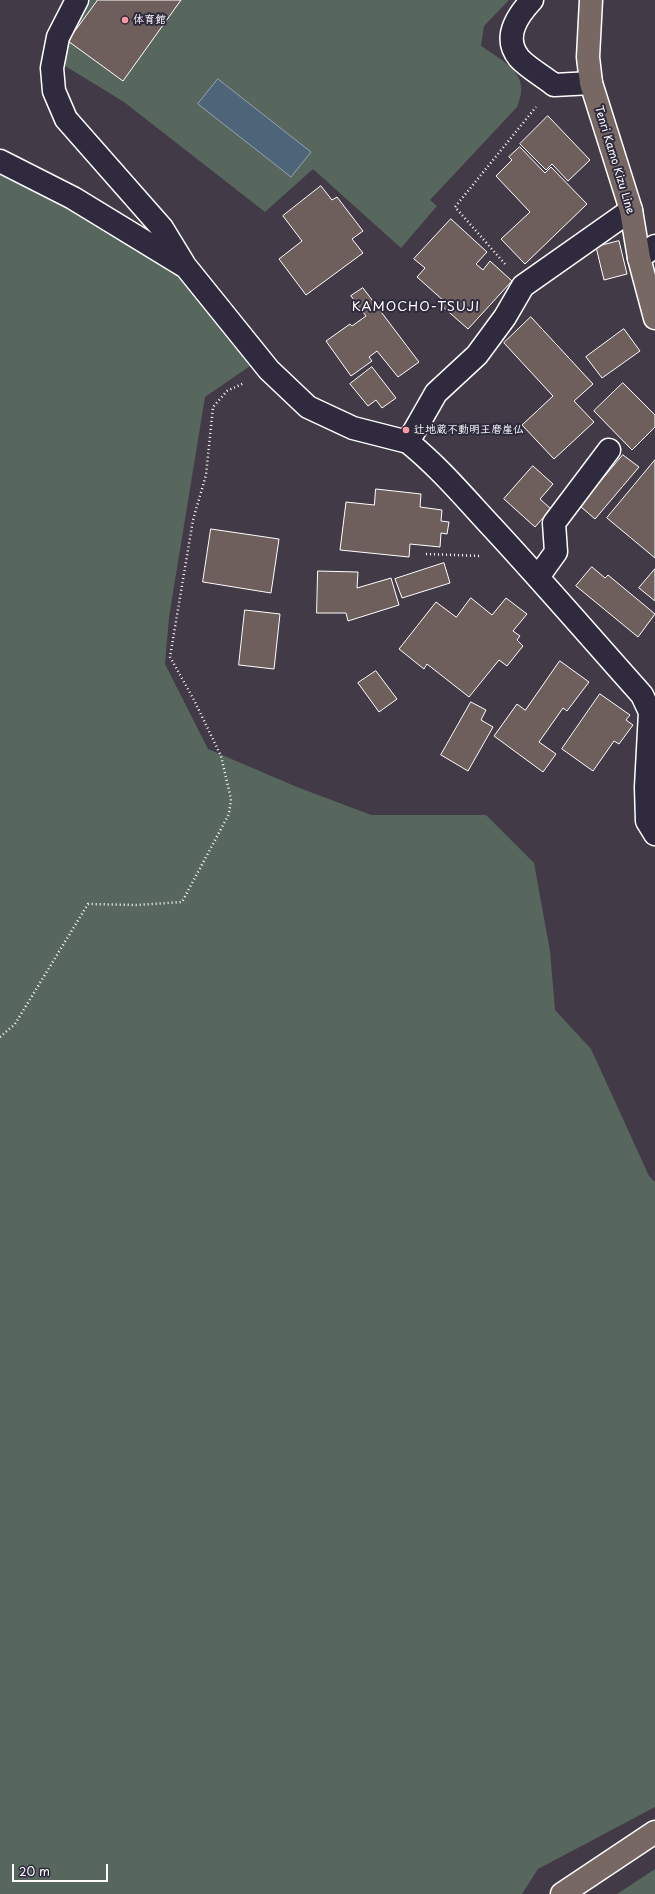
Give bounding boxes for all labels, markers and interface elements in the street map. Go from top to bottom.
place label: 体育館 [133,13,166,27]
marker: 体育館 [120,15,130,25]
street label: Tenri Kamo Kizu Line [591,104,637,216]
district label: KAMOCHO-TSUJI [351,299,481,315]
place label: 辻地蔵不動明王磨崖仏 [414,423,524,437]
marker: 辻地蔵不動明王磨崖仏 [401,425,411,435]
scale bar [14,1856,110,1882]
text: 20 m [19,1862,50,1880]

